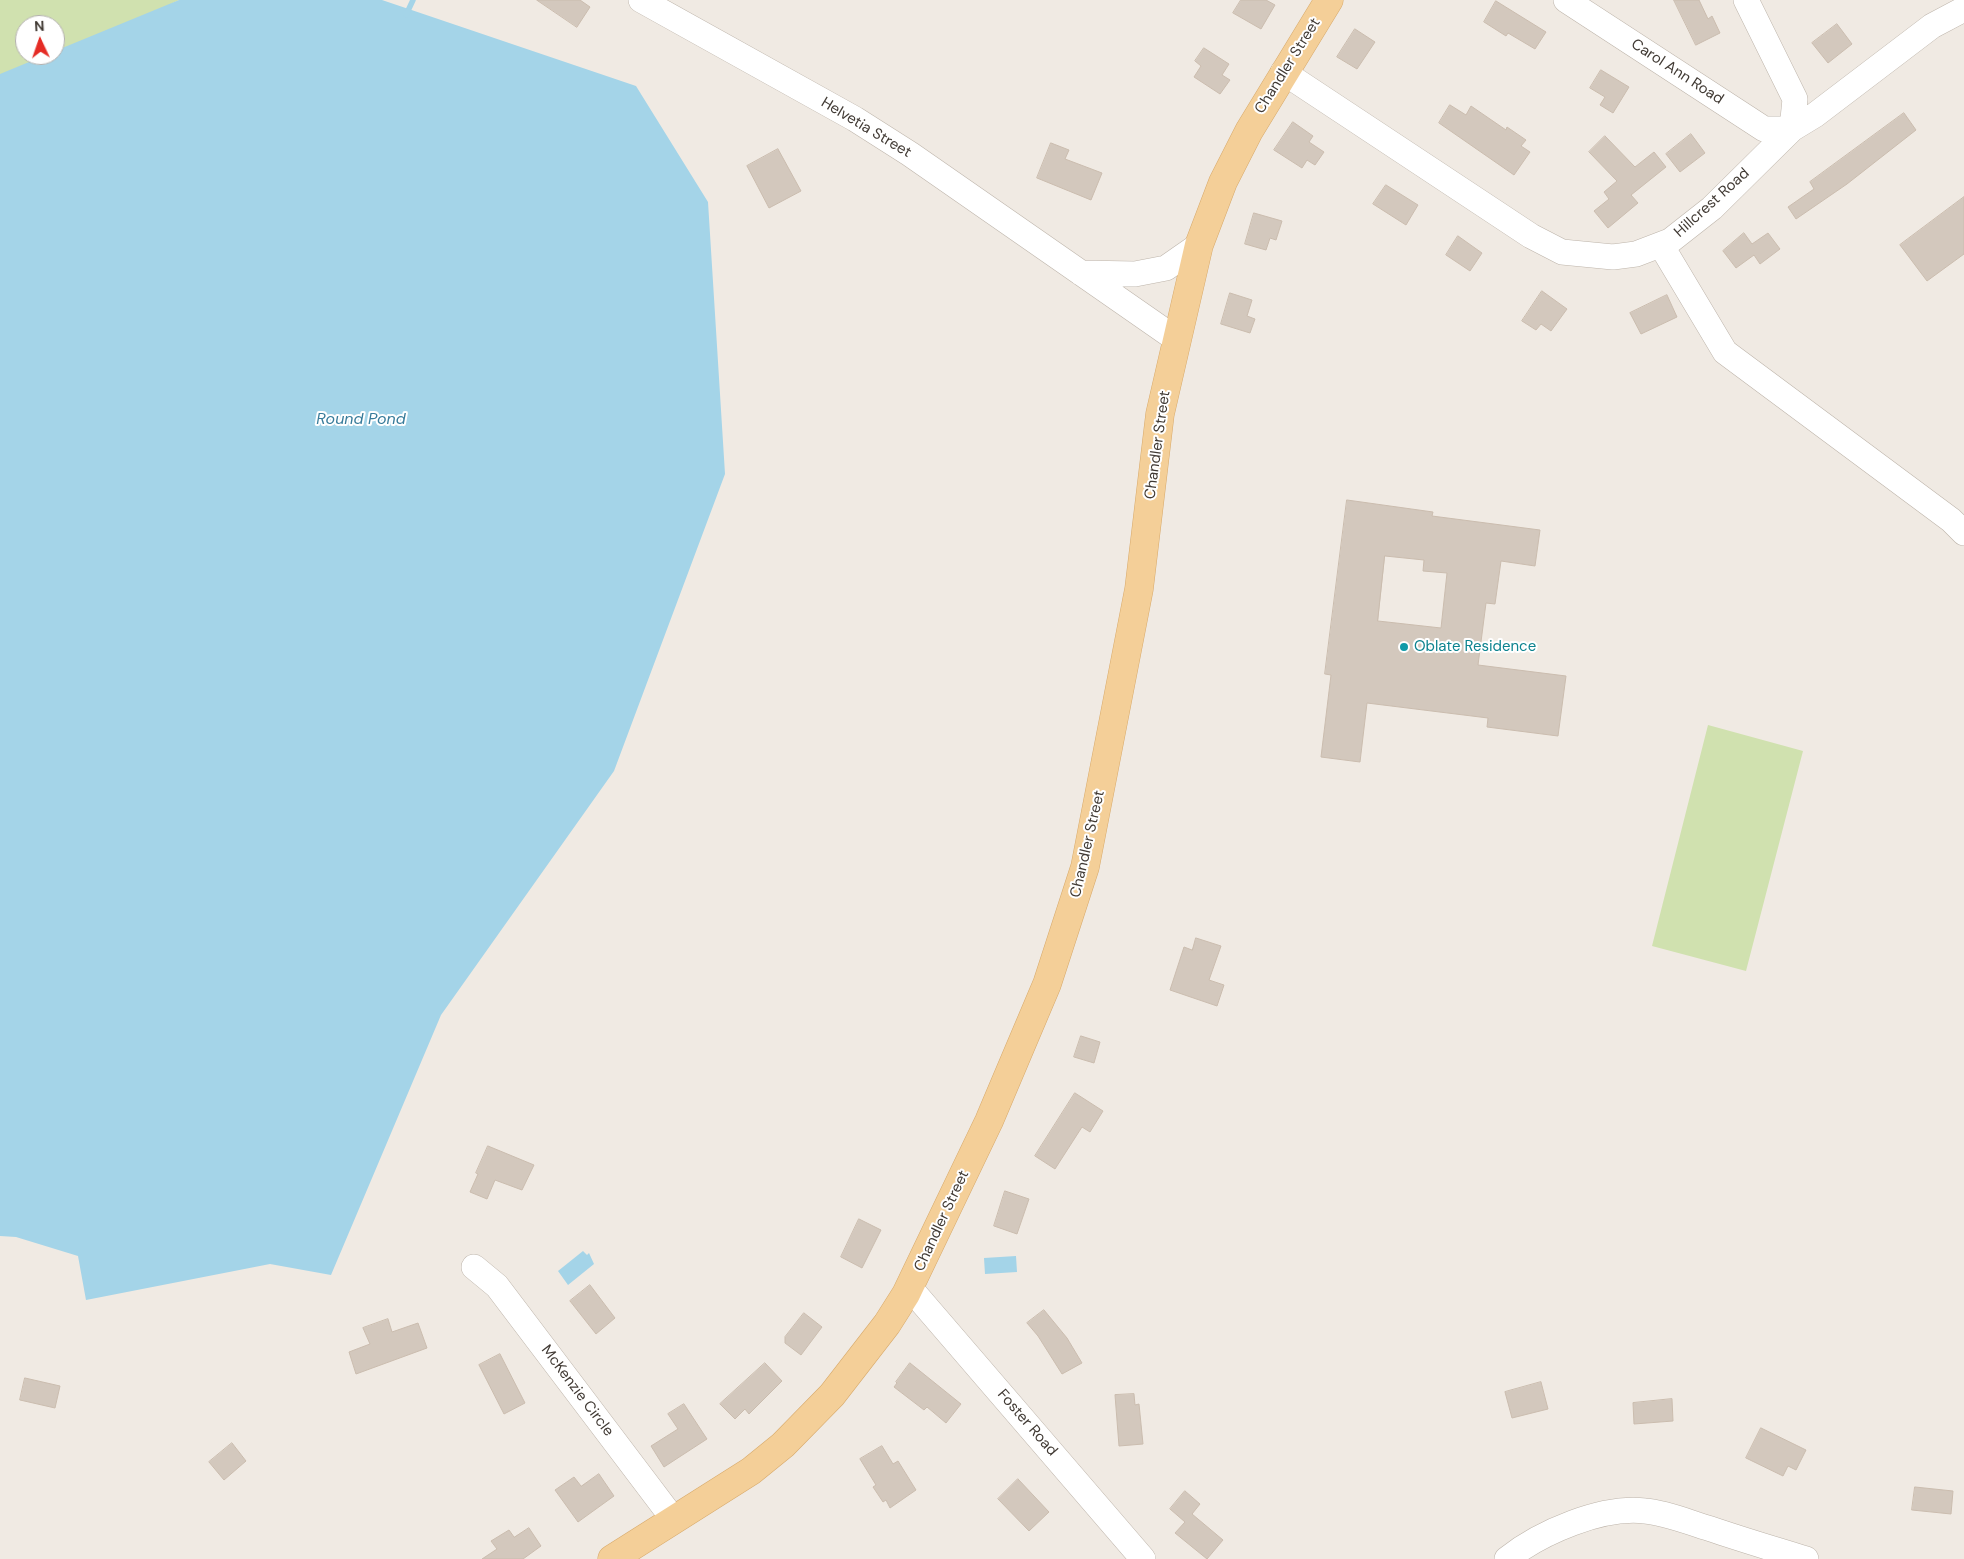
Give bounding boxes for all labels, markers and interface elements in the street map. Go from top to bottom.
north arrow [15,15,65,65]
street label: Chandler Street [1251,15,1325,117]
text: N [34,17,45,35]
street label: Carol Ann Road [1627,35,1727,109]
street label: Helvetia Street [818,94,914,162]
street label: Hillcrest Road [1671,165,1753,241]
street label: Chandler Street [1141,390,1175,500]
water label: Round Pond [316,410,406,430]
place label: Oblate Residence [1414,638,1536,656]
marker: Oblate Residence [1398,641,1410,653]
street label: Chandler Street [1067,789,1109,899]
street label: Chandler Street [911,1168,973,1274]
street label: McKenzie Circle [537,1342,617,1440]
street label: Foster Road [993,1386,1061,1460]

